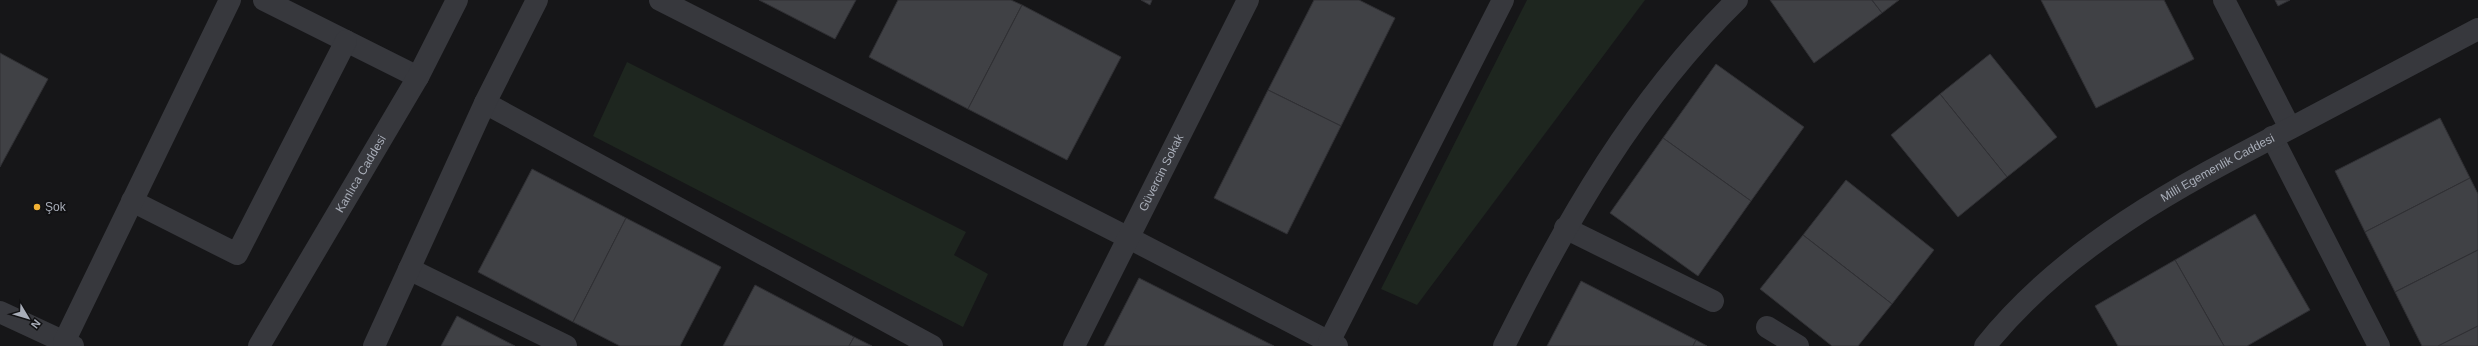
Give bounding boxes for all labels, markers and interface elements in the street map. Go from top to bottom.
street label: Güvercin Sokak [1136,131,1187,214]
street label: Milli Egemenlik Caddesi [2158,131,2277,205]
street label: Kanlıca Caddesi [332,133,389,215]
place label: Şok [45,200,67,214]
marker: Şok [32,202,42,212]
north arrow [8,298,48,338]
text: N [29,317,43,331]

